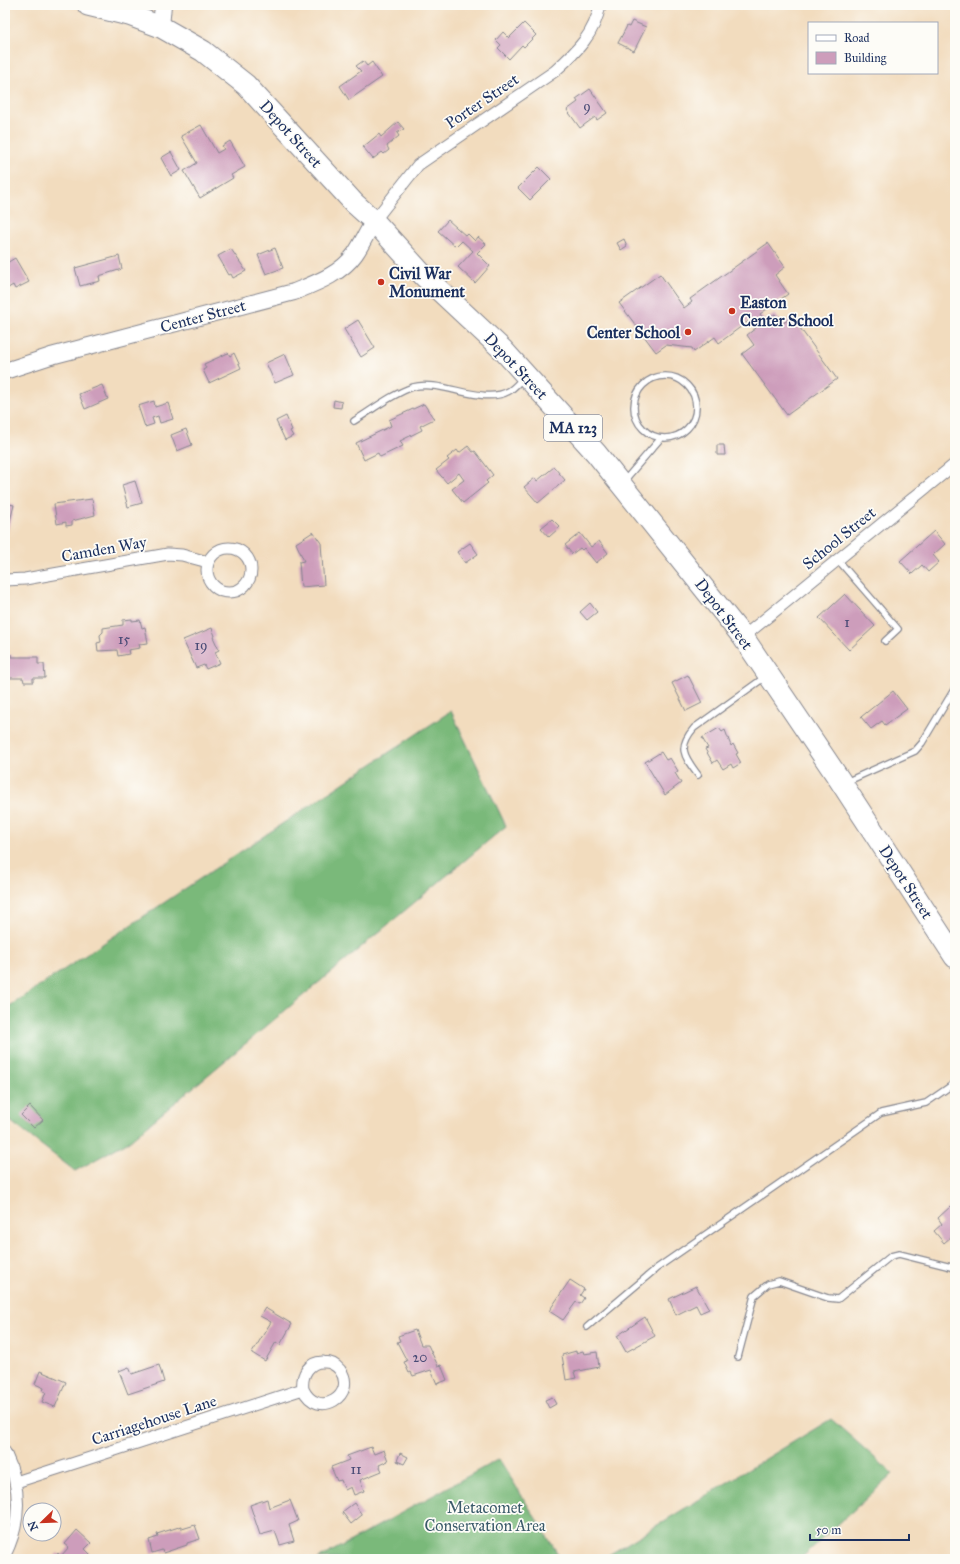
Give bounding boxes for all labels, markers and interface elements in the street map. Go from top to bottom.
legend [808,22,938,74]
text: Road [844,31,870,45]
text: Building [844,51,887,66]
street label: Porter Street [442,69,523,132]
street label: Depot Street [256,96,327,172]
house number: 9 [583,98,591,115]
place label: Civil War Monument [389,264,465,301]
marker: Civil War Monument [376,277,386,287]
place label: Easton Center School [740,293,834,330]
street label: Center Street [158,295,248,337]
marker: Easton Center School [727,306,737,316]
place label: Center School [587,323,681,342]
marker: Center School [683,327,693,337]
street label: Depot Street [480,329,552,404]
road number: MA 123 [544,415,602,441]
street label: School Street [799,503,880,573]
street label: Camden Way [60,532,149,566]
street label: Depot Street [691,575,757,654]
house number: 1 [844,614,850,631]
house number: 15 [118,631,130,648]
house number: 19 [195,637,207,654]
street label: Depot Street [875,841,937,923]
house number: 20 [412,1349,428,1366]
street label: Carriagehouse Lane [89,1391,220,1450]
house number: 11 [350,1461,362,1478]
park label: Metacomet Conservation Area [424,1498,546,1535]
north arrow [22,1502,62,1542]
scale bar [810,1516,909,1542]
text: N [25,1518,41,1533]
text: 50 m [816,1523,841,1537]

